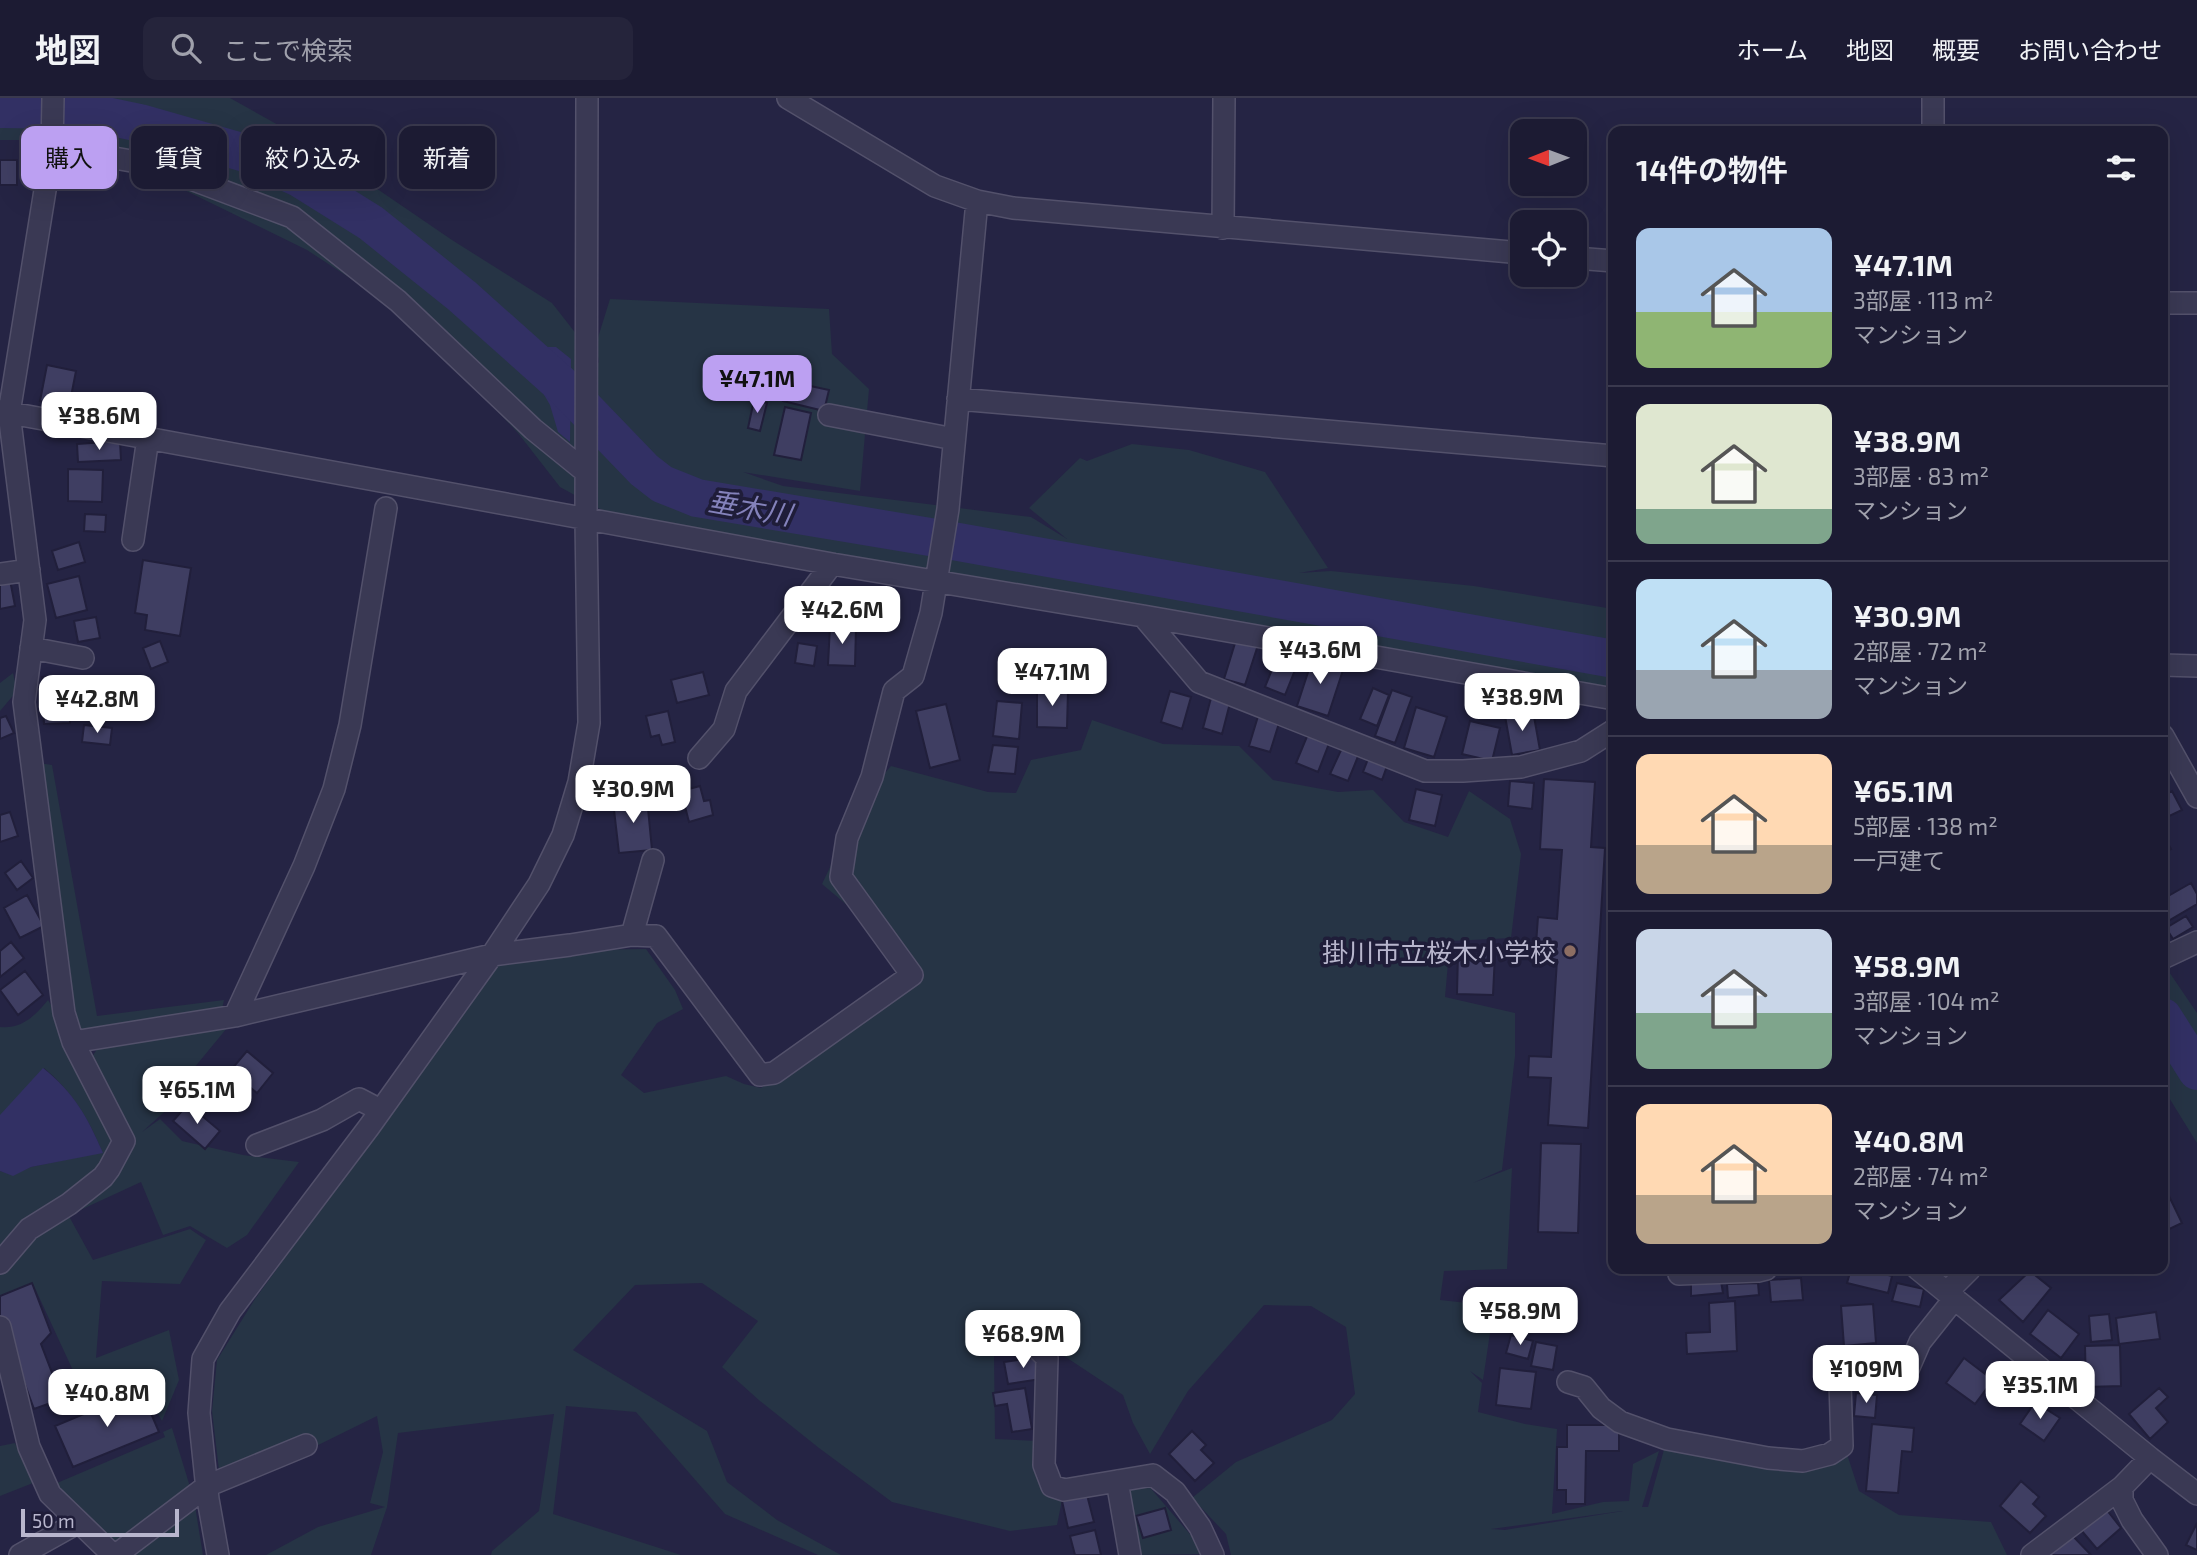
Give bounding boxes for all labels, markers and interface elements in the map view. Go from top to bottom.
search box [143,17,633,80]
text: 地図 [35,29,101,69]
icon: search [167,29,205,67]
text: ここで検索 [223,34,353,65]
text: ホーム [1737,35,1808,64]
text: 地図 [1846,35,1894,64]
text: 概要 [1932,35,1980,64]
text: お問い合わせ [2018,35,2162,64]
north arrow [1510,119,1587,196]
map controls [1510,119,1587,287]
chip: 購入 [21,126,117,189]
chip: 賃貸 [131,126,227,189]
chip: 絞り込み [241,126,385,189]
chip: 新着 [399,126,495,189]
icon: filters [2102,149,2140,187]
text: 14件の物件 [1636,151,1788,187]
button: locate [1510,210,1587,287]
text: ¥47.1M [1853,246,1953,282]
icon: home [1692,256,1776,340]
text: 3部屋 · 113 m² [1853,286,1993,314]
text: マンション [1853,320,1968,348]
pin: ¥47.1M [700,356,814,415]
text: ¥47.1M [719,364,795,392]
pin: ¥38.6M [42,392,156,452]
text: ¥38.6M [58,401,140,429]
text: ¥38.9M [1853,422,1961,458]
icon: home [1692,432,1776,516]
text: 3部屋 · 83 m² [1853,462,1989,490]
water label: 垂木川 [706,483,797,532]
text: マンション [1853,496,1968,524]
pin: ¥42.6M [785,587,899,646]
text: ¥42.6M [800,595,884,623]
text: ¥30.9M [1853,597,1961,633]
icon: home [1692,607,1776,691]
pin: ¥43.6M [1263,626,1377,686]
text: ¥43.6M [1278,635,1362,663]
text: 2部屋 · 72 m² [1853,637,1987,665]
pin: ¥47.1M [995,648,1109,708]
text: ¥47.1M [1014,657,1090,685]
text: マンション [1853,671,1968,699]
pin: ¥38.9M [1465,674,1579,733]
pin: ¥42.8M [40,676,154,735]
text: ¥38.9M [1481,682,1563,710]
text: ¥42.8M [55,684,139,712]
pin: ¥30.9M [576,766,690,825]
text: ¥65.1M [1853,772,1954,808]
text: ¥30.9M [591,774,675,802]
icon: home [1692,782,1776,866]
text: 5部屋 · 138 m² [1853,812,1998,840]
text: 一戸建て [1853,846,1945,874]
place label: 掛川市立桜木小学校 [1322,936,1556,967]
marker: 掛川市立桜木小学校 [1562,943,1578,959]
text: ¥58.9M [1853,947,1961,983]
icon: home [1692,957,1776,1041]
text: 3部屋 · 104 m² [1853,987,1999,1015]
text: マンション [1853,1021,1968,1049]
pin: ¥65.1M [140,1066,254,1126]
text: ¥65.1M [158,1075,236,1103]
text: ¥40.8M [1853,1122,1964,1158]
icon: home [1692,1132,1776,1216]
text: 2部屋 · 74 m² [1853,1162,1988,1190]
text: マンション [1853,1196,1968,1224]
pin: ¥58.9M [1463,1288,1577,1347]
text: ¥58.9M [1479,1296,1561,1324]
pin: ¥68.9M [966,1310,1080,1370]
text: ¥68.9M [981,1319,1065,1347]
pin: ¥109M [1817,1346,1915,1405]
text: ¥109M [1829,1354,1903,1382]
pin: ¥35.1M [1983,1362,2097,1421]
pin: ¥40.8M [50,1370,164,1429]
text: ¥35.1M [2002,1370,2078,1398]
text: ¥40.8M [64,1378,150,1406]
scale bar [21,1506,178,1538]
text: 50 m [32,1509,75,1532]

